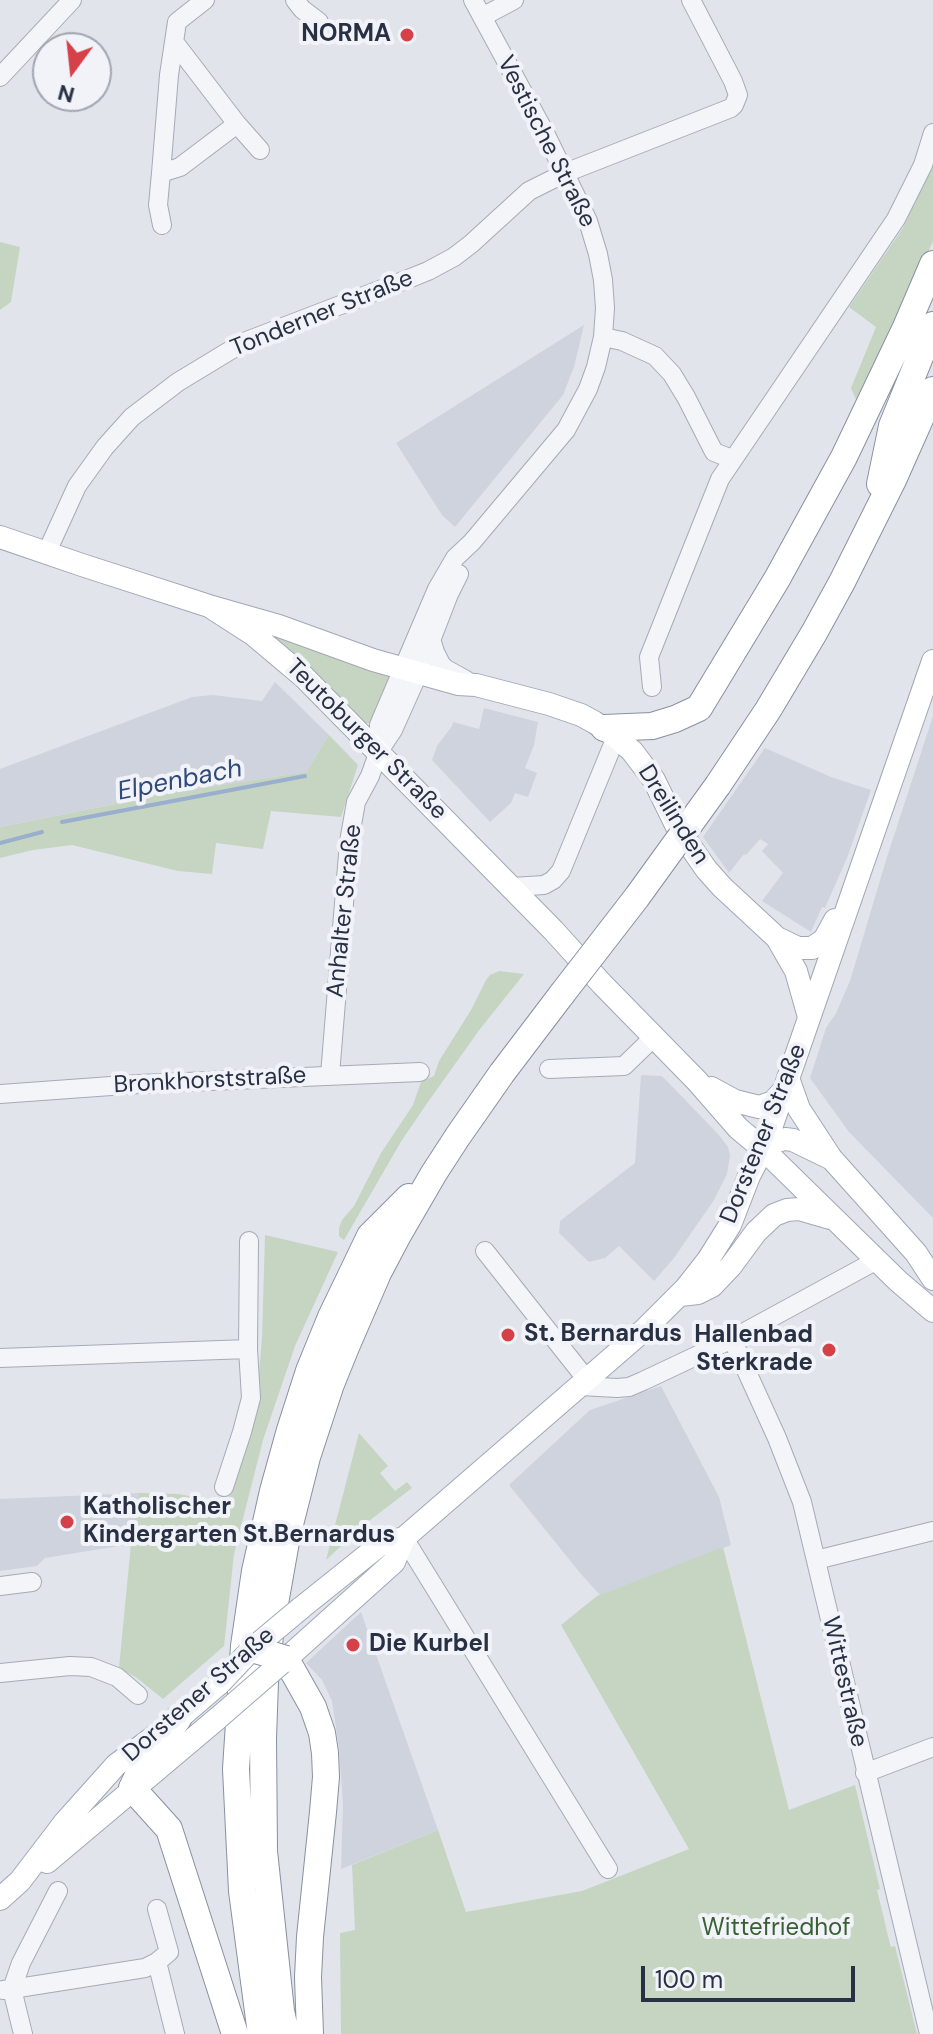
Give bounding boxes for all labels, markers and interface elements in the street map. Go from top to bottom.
place label: NORMA [301,21,391,49]
marker: NORMA [398,26,416,44]
north arrow [32,32,112,112]
street label: Vestische Straße [490,51,602,233]
text: N [55,78,78,110]
street label: Tonderner Straße [227,264,417,364]
street label: Teutoburger Straße [280,654,452,826]
water label: Elpenbach [115,754,245,808]
street label: Dreilinden [631,760,715,870]
street label: Anhalter Straße [322,823,368,999]
street label: Dorstener Straße [715,1040,813,1228]
street label: Bronkhorststraße [113,1062,307,1100]
place label: St. Bernardus [524,1321,682,1349]
place label: Hallenbad Sterkrade [694,1322,813,1378]
marker: St. Bernardus [499,1326,517,1344]
marker: Hallenbad Sterkrade [820,1341,838,1359]
place label: Katholischer Kindergarten St.Bernardus [83,1494,395,1550]
marker: Katholischer Kindergarten St.Bernardus [58,1513,76,1531]
street label: Wittestraße [815,1614,873,1750]
street label: Dorstener Straße [117,1621,281,1769]
place label: Die Kurbel [369,1631,489,1659]
marker: Die Kurbel [344,1636,362,1654]
park label: Wittefriedhof [702,1915,850,1943]
scale bar [645,1950,859,2000]
text: 100 m [655,1964,723,1995]

